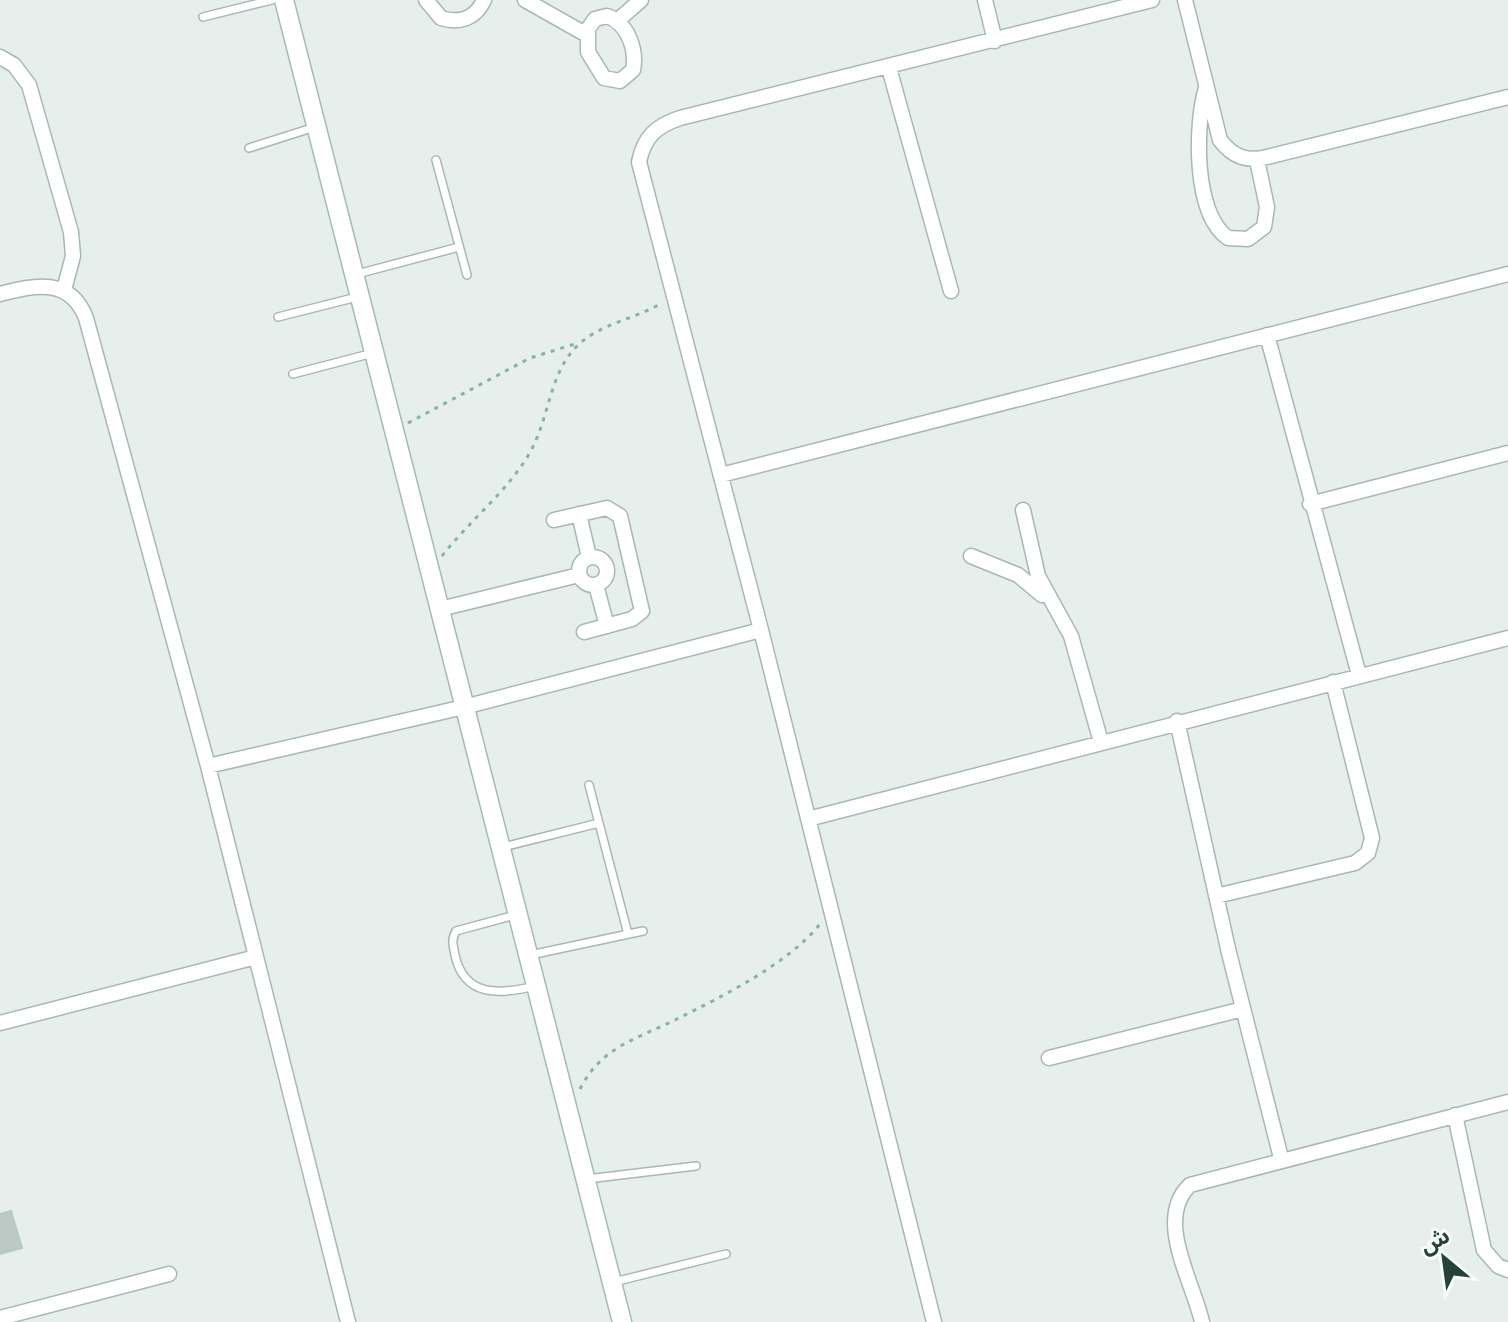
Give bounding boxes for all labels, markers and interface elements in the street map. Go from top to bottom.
north arrow [1404,1218,1484,1298]
text: ش [1414,1220,1456,1263]

